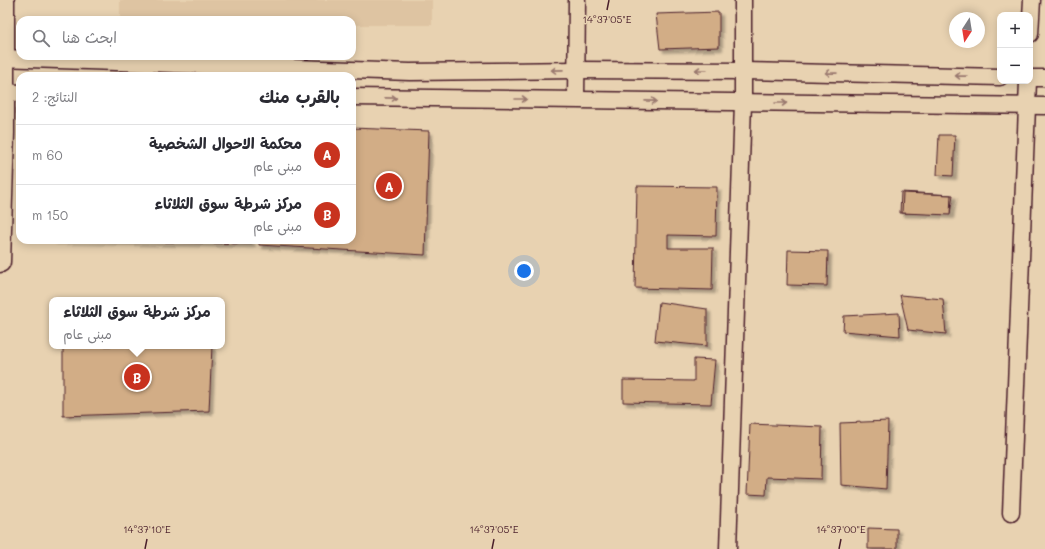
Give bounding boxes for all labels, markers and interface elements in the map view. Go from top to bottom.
text: 14°37'05"E [582,12,632,26]
north arrow [949,12,985,48]
map controls [997,12,1033,84]
button: + [997,12,1033,48]
search box [16,16,356,60]
icon: search [30,27,52,49]
text: ابحث هنا [62,27,117,47]
button: − [997,48,1033,84]
one-way arrow [551,66,564,74]
one-way arrow [695,67,708,74]
one-way arrow [825,69,838,77]
one-way arrow [955,72,968,80]
text: بالقرب منك [259,85,340,107]
text: النتائج: 2 [32,88,77,105]
one-way arrow [384,94,397,102]
one-way arrow [514,95,527,103]
one-way arrow [644,97,657,105]
one-way arrow [774,100,787,107]
text: محكمة الاحوال الشخصية [149,133,302,153]
text: 60 m [32,146,62,163]
text: A [322,146,332,163]
text: مبنى عام [253,157,302,174]
pin: A [376,171,402,201]
text: مركز شرطة سوق الثلاثاء [154,193,302,213]
text: 150 m [32,206,68,223]
text: B [323,206,331,223]
text: مبنى عام [253,217,302,234]
your location [514,261,534,281]
popup [49,297,225,349]
text: مركز شرطة سوق الثلاثاء [63,301,211,321]
text: مبنى عام [63,325,112,342]
pin: B [124,362,150,392]
text: 14°37'10"E [123,522,171,536]
text: 14°37'05"E [469,522,519,536]
text: 14°37'00"E [816,522,866,536]

